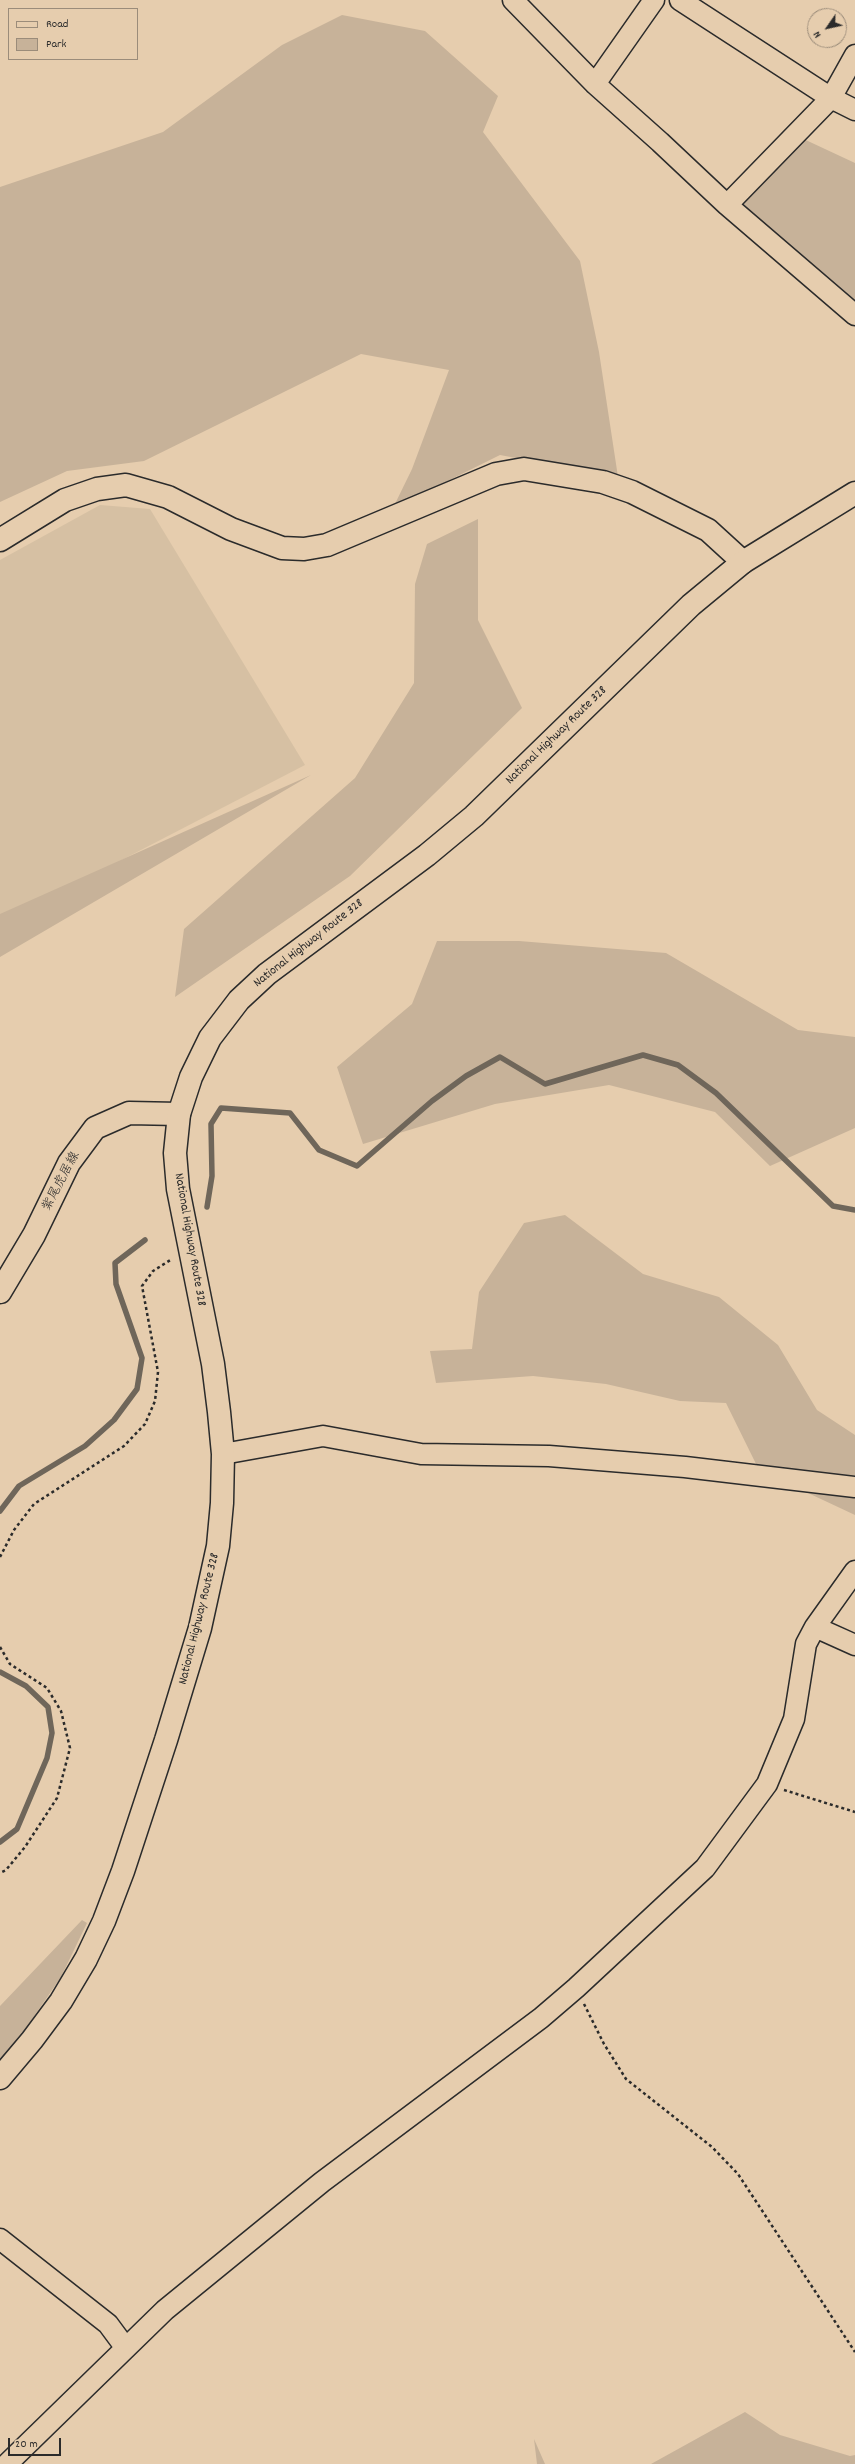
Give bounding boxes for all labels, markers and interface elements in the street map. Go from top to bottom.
legend [8,8,138,60]
north arrow [807,8,847,48]
text: Road [46,16,68,33]
text: N [810,27,826,41]
text: Park [46,36,66,53]
street label: National Highway Route 328 [503,684,611,788]
street label: National Highway Route 328 [251,896,367,992]
street label: 紫尾虎居線 [40,1150,84,1214]
street label: National Highway Route 328 [170,1172,208,1308]
street label: National Highway Route 328 [176,1552,224,1686]
scale bar [10,2430,63,2456]
text: 20 m [15,2436,38,2453]

